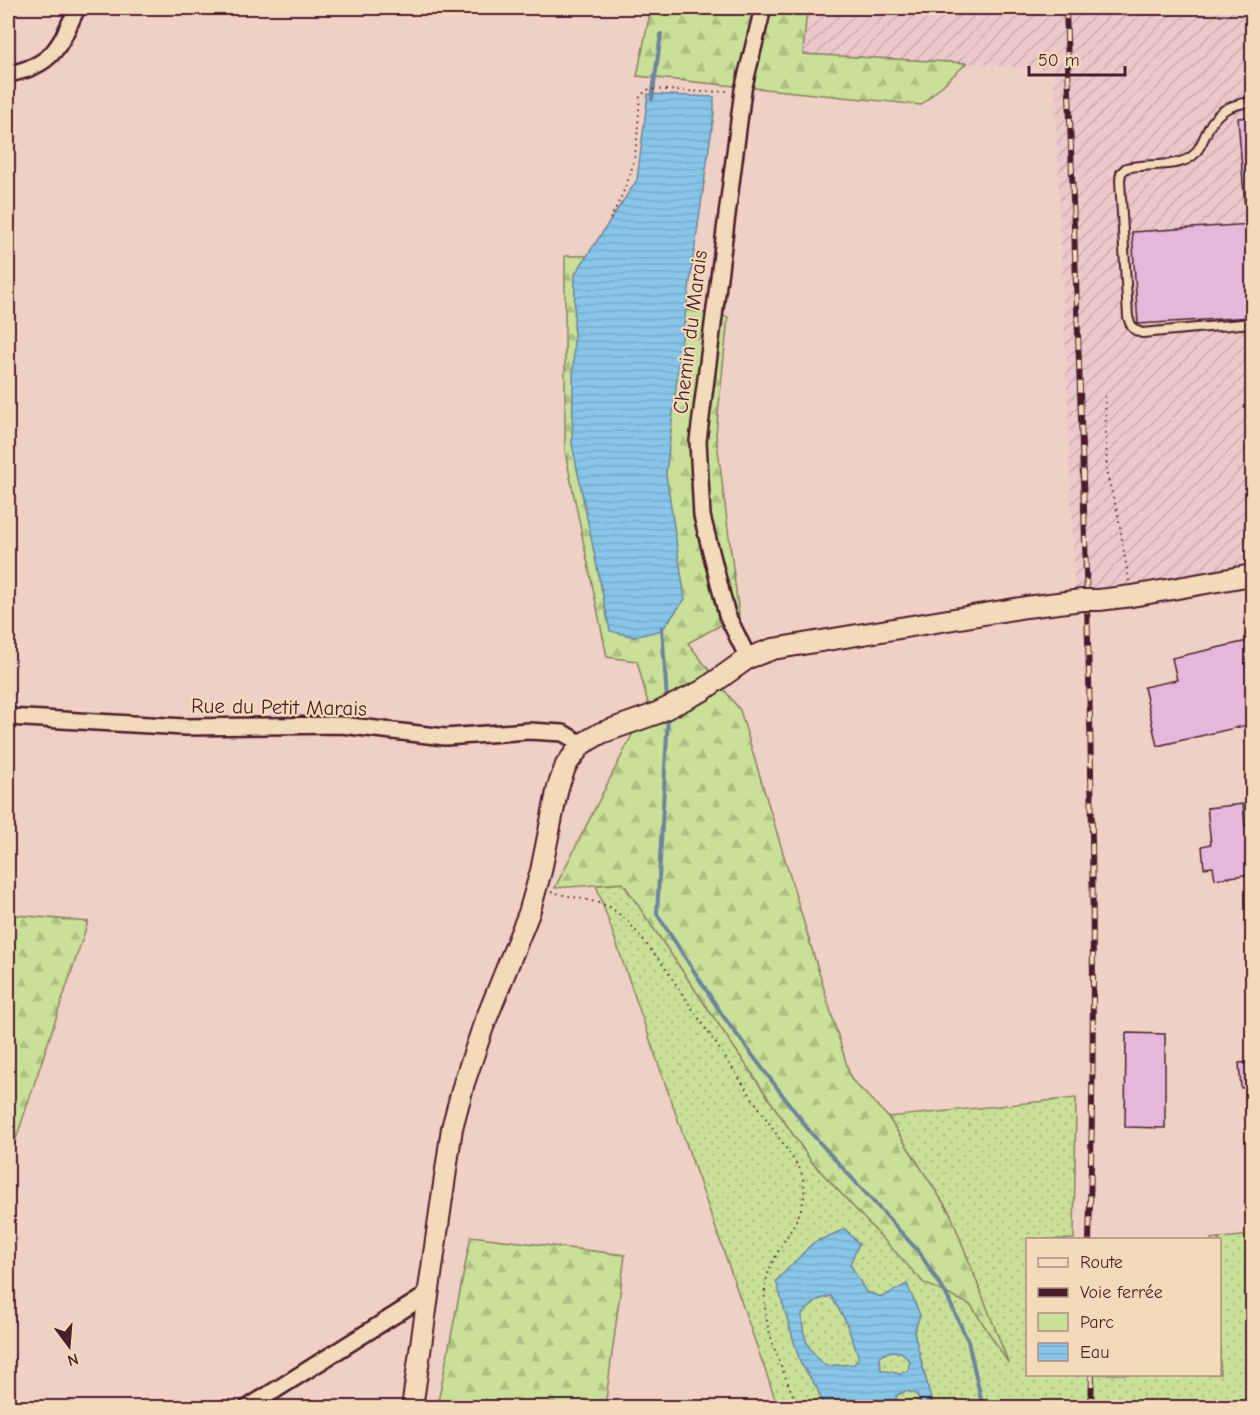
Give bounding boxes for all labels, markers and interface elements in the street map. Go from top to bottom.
scale bar [1029,39,1125,77]
text: 50 m [1038,50,1080,71]
street label: Chemin du Marais [668,249,712,415]
street label: Rue du Petit Marais [191,693,367,721]
legend [1026,1238,1221,1376]
text: Route [1080,1252,1123,1273]
text: Voie ferrée [1080,1282,1163,1303]
text: Parc [1080,1312,1114,1333]
north arrow [39,1316,99,1376]
text: Eau [1080,1342,1109,1363]
text: N [65,1349,80,1370]

